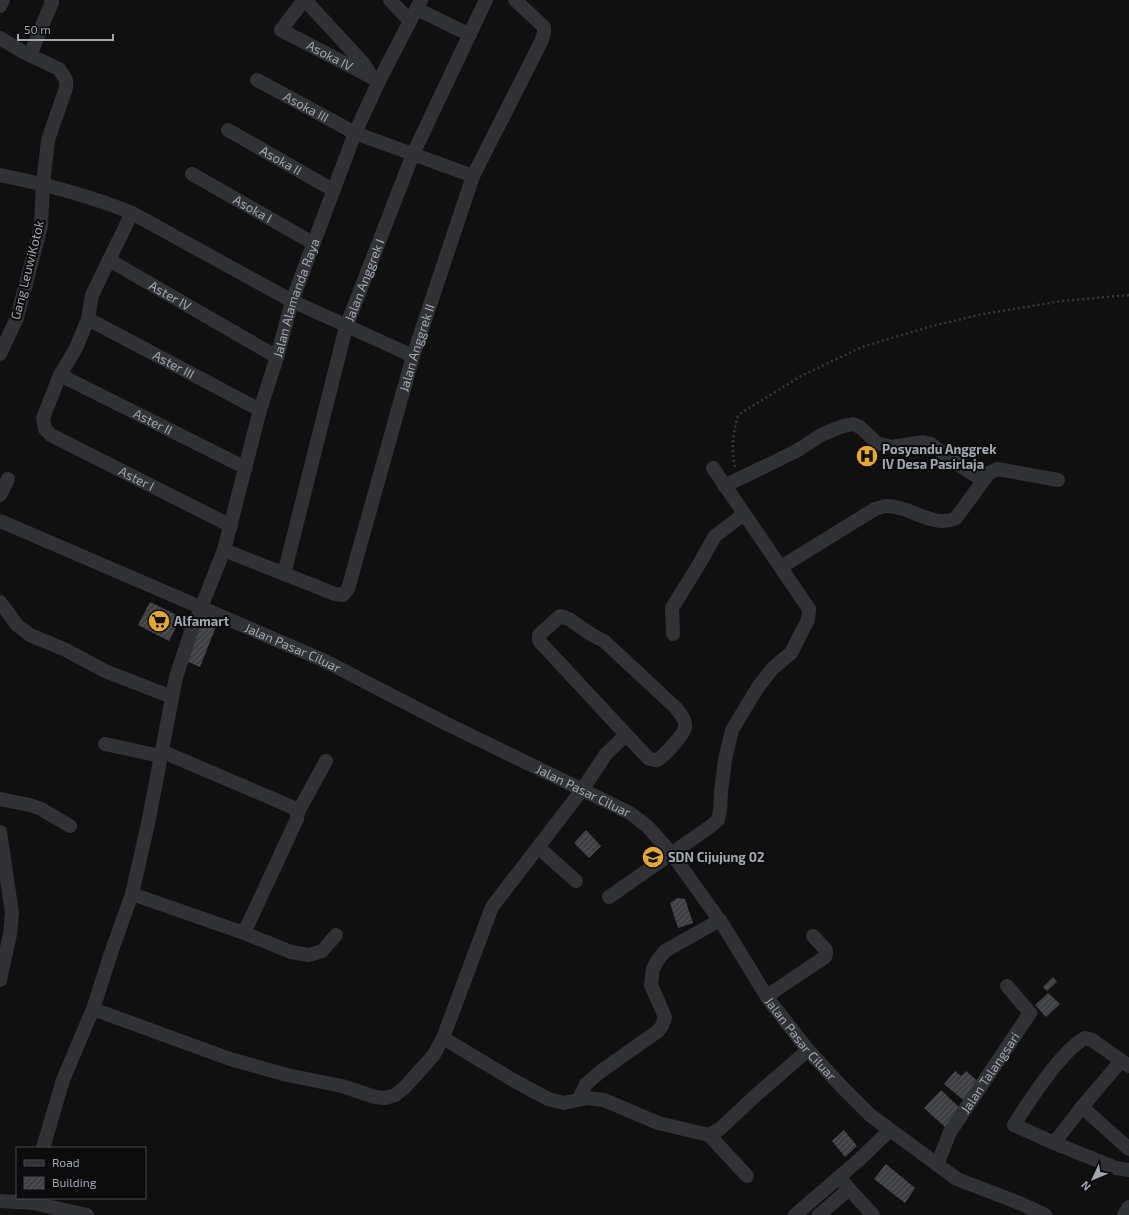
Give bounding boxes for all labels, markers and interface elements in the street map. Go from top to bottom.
scale bar [18,16,113,42]
text: 50 m [24,22,51,36]
street label: Asoka IV [304,37,356,74]
street label: Asoka III [281,88,332,125]
street label: Asoka II [257,142,305,179]
street label: Asoka I [231,191,275,226]
street label: Gang LeuwiKotok [7,218,47,321]
street label: Jalan Alamanda Raya [269,236,323,359]
street label: Jalan Anggrek I [341,236,387,324]
street label: Aster IV [146,277,194,314]
street label: Jalan Anggrek II [395,302,438,394]
street label: Aster III [150,347,197,382]
street label: Aster II [131,405,175,438]
place label: Posyandu Anggrek IV Desa Pasirlaja [882,441,997,472]
hospital icon: Posyandu Anggrek IV Desa Pasirlaja [854,443,880,469]
street label: Aster I [116,463,157,494]
supermarket icon: Alfamart [146,608,172,634]
place label: Alfamart [174,613,230,629]
street label: Jalan Pasar Ciluar [242,619,344,676]
street label: Jalan Pasar Ciluar [533,761,634,820]
school or university icon: SDN Cijujung 02 [640,844,666,870]
place label: SDN Cijujung 02 [668,849,764,865]
street label: Jalan Pasar Ciluar [762,994,840,1084]
street label: Jalan Talangsari [957,1029,1023,1116]
legend [16,1147,146,1199]
text: Road [52,1155,80,1169]
north arrow [1073,1159,1113,1199]
text: Building [52,1175,97,1189]
text: N [1078,1179,1093,1194]

